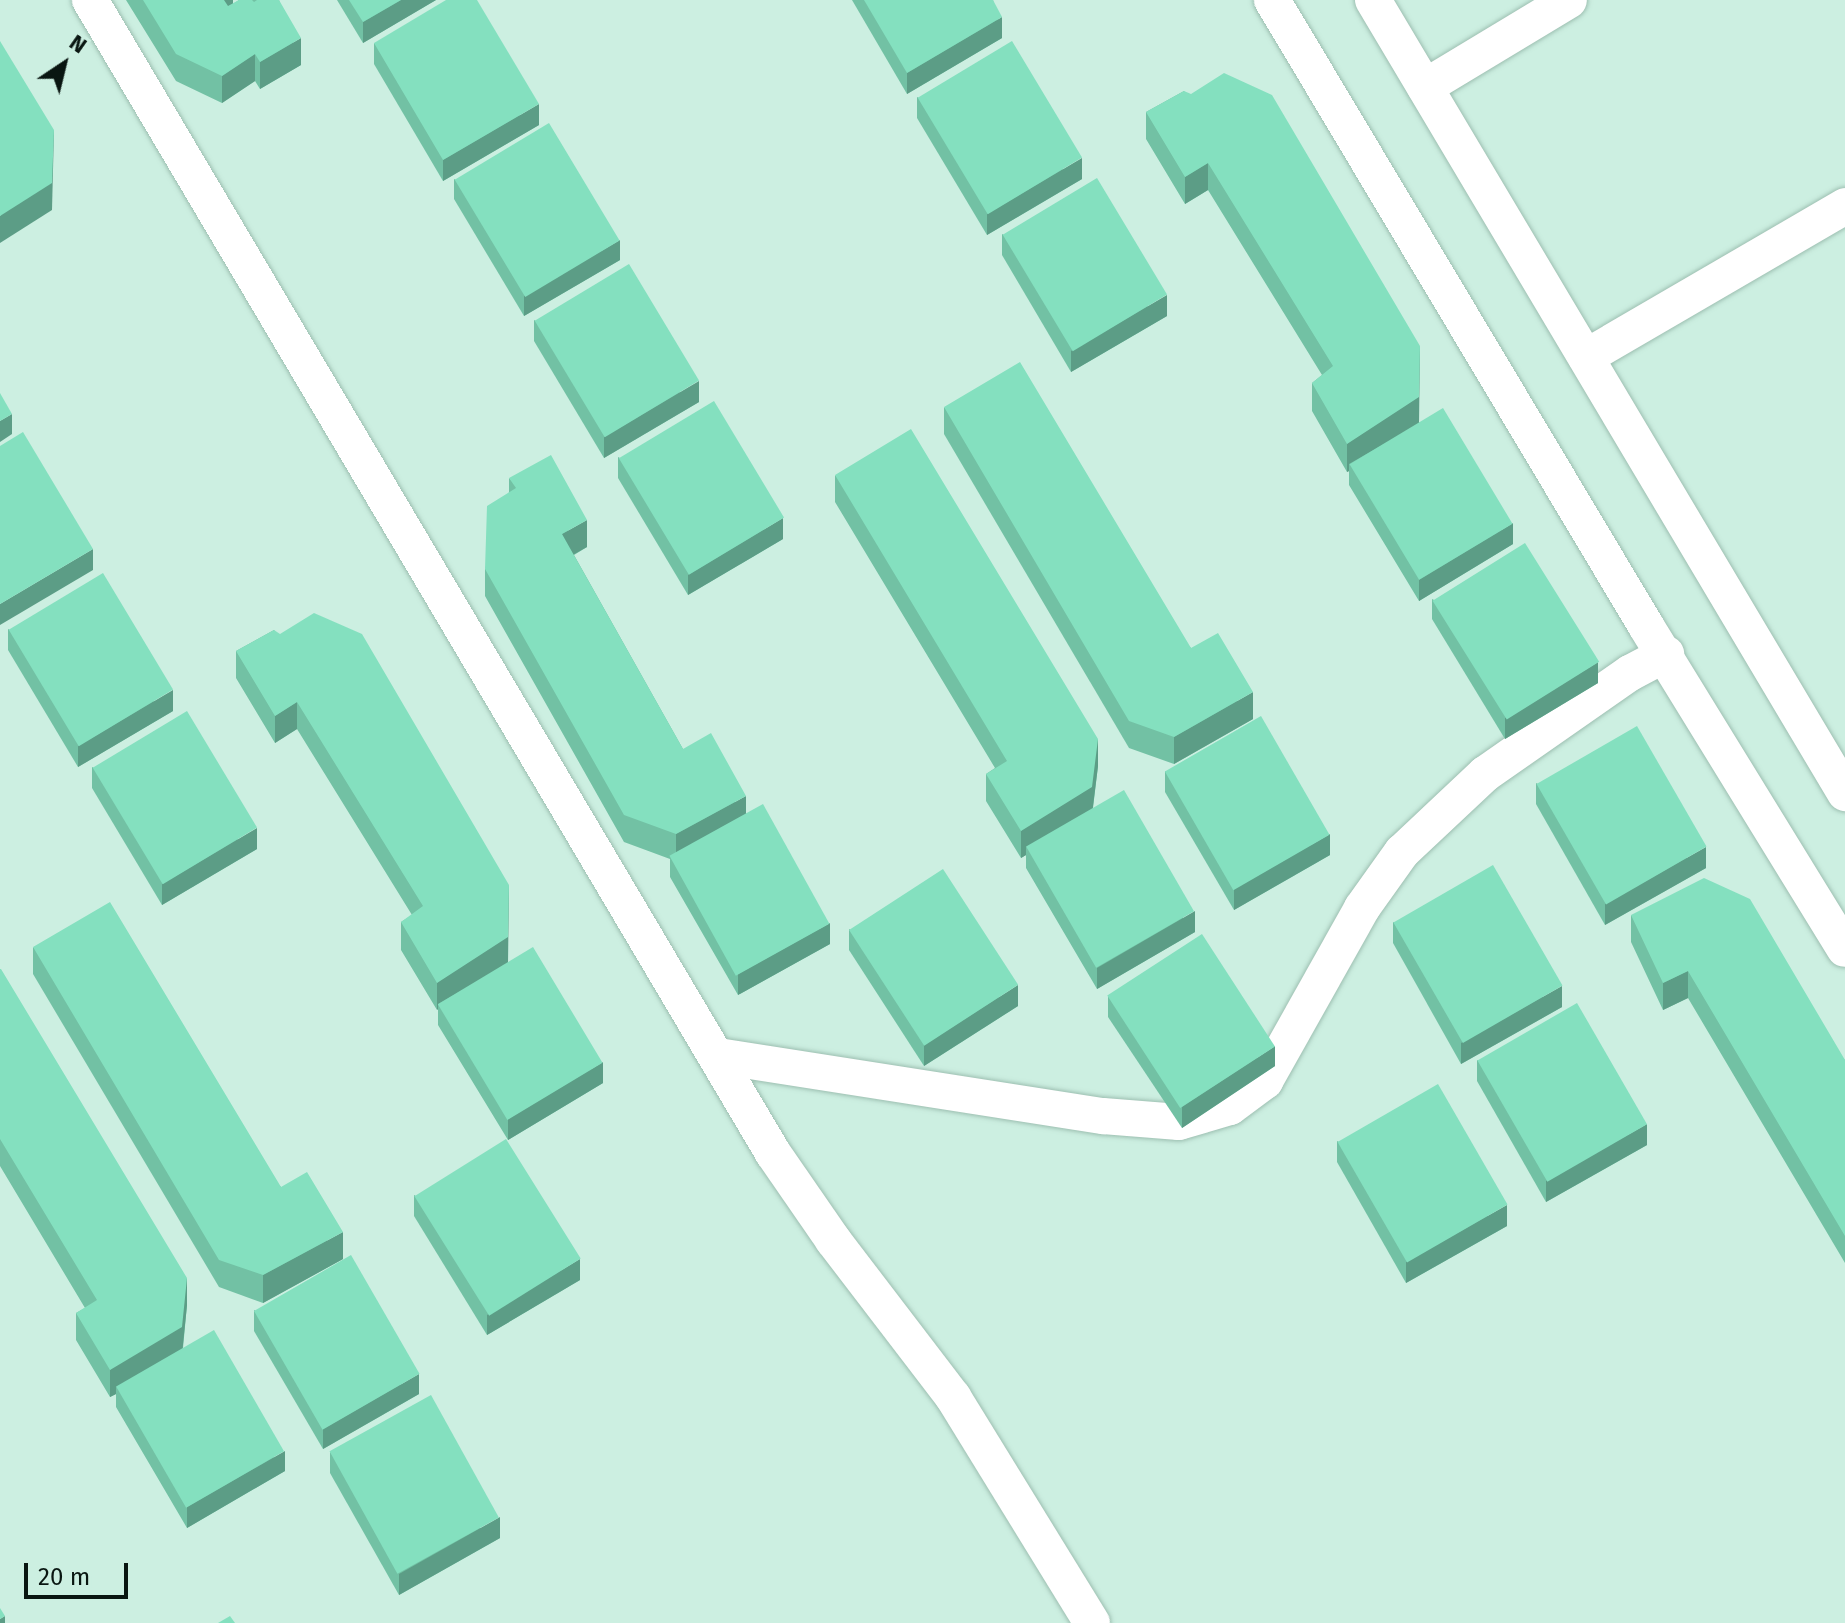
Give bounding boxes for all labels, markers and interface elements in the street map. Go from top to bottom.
north arrow [24,24,104,104]
text: N [64,29,92,59]
scale bar [28,1547,132,1597]
text: 20 m [38,1563,90,1591]

